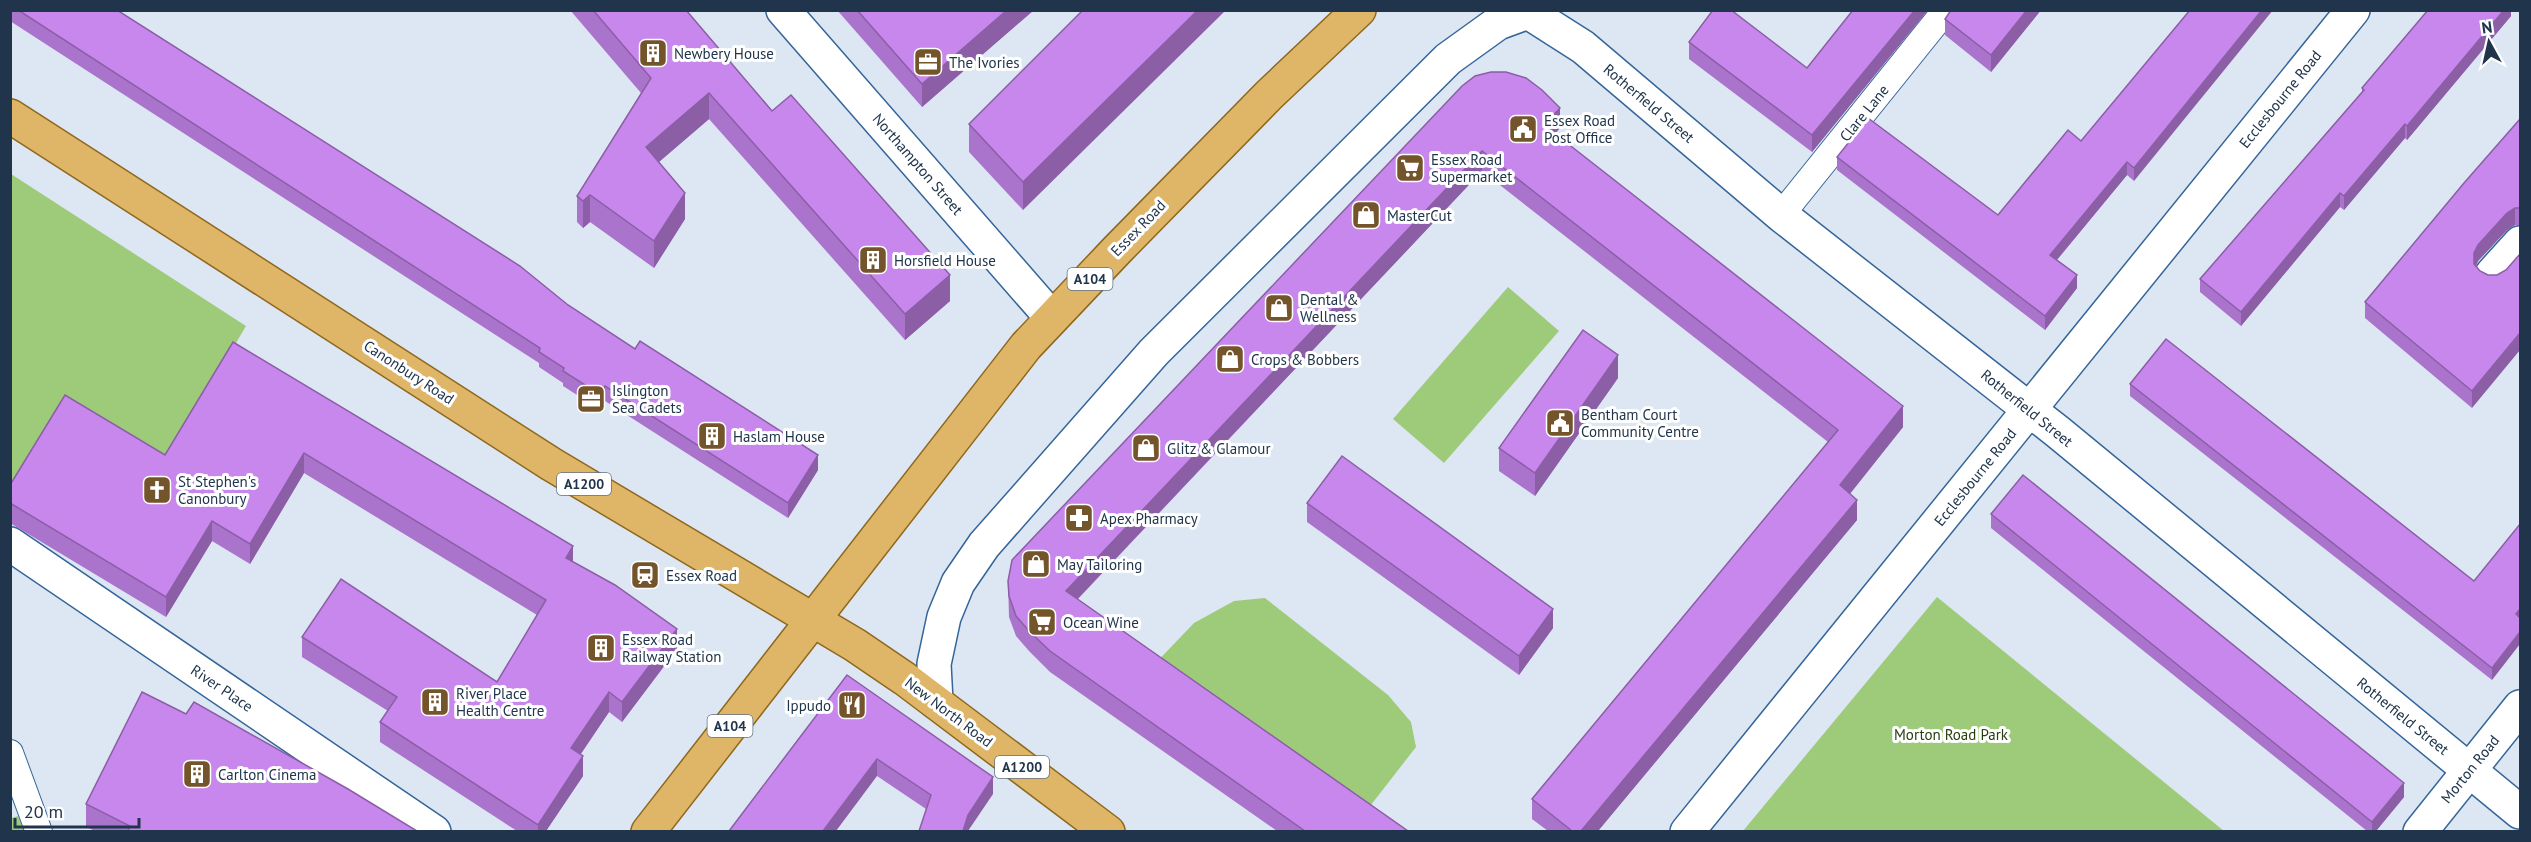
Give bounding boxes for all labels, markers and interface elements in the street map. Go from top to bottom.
north arrow [2459,12,2519,72]
text: N [2480,17,2494,38]
building icon: Newbery House [637,37,669,69]
place label: Newbery House [674,44,774,63]
office icon: The Ivories [912,46,944,78]
street label: Ecclesbourne Road [2235,46,2325,152]
place label: The Ivories [949,53,1020,72]
street label: Rotherfield Street [1600,59,1698,147]
street label: Clare Lane [1835,81,1893,145]
street label: Northampton Street [869,109,967,219]
place label: Essex Road Post Office [1544,111,1615,147]
public building icon: Essex Road Post Office [1507,113,1539,145]
place label: Essex Road Supermarket [1431,150,1512,186]
supermarket icon: Essex Road Supermarket [1394,152,1426,184]
street label: Essex Road [1107,196,1169,260]
shop icon: MasterCut [1350,199,1382,231]
place label: MasterCut [1387,206,1452,225]
building icon: Horsfield House [857,244,889,276]
place label: Horsfield House [894,251,996,270]
road number: A104 [1068,268,1112,290]
place label: Dental & Wellness [1300,290,1359,326]
shop icon: Dental & Wellness [1263,292,1295,324]
street label: Canonbury Road [360,336,458,408]
shop icon: Crops & Bobbers [1214,343,1246,375]
place label: Crops & Bobbers [1251,350,1359,369]
street label: Rotherfield Street [1977,365,2077,451]
place label: Islington Sea Cadets [612,381,682,417]
office icon: Islington Sea Cadets [575,383,607,415]
place label: Bentham Court Community Centre [1581,405,1699,441]
public building icon: Bentham Court Community Centre [1544,407,1576,439]
building icon: Haslam House [696,420,728,452]
street label: Ecclesbourne Road [1930,424,2020,530]
place label: Haslam House [733,427,825,446]
shop icon: Glitz & Glamour [1130,432,1162,464]
place label: Glitz & Glamour [1167,439,1271,458]
place label: St Stephen's Canonbury [178,472,256,508]
road number: A1200 [557,473,611,495]
church icon: St Stephen's Canonbury [141,474,173,506]
pharmacy icon: Apex Pharmacy [1063,502,1095,534]
place label: Apex Pharmacy [1100,509,1198,528]
shop icon: May Tailoring [1020,548,1052,580]
place label: May Tailoring [1057,555,1142,574]
station icon: Essex Road [629,559,661,591]
place label: Essex Road [666,566,737,585]
supermarket icon: Ocean Wine [1026,606,1058,638]
place label: Ocean Wine [1063,613,1139,632]
place label: Essex Road Railway Station [622,630,721,666]
building icon: Essex Road Railway Station [585,632,617,664]
street label: River Place [187,660,257,716]
street label: New North Road [901,673,997,751]
street label: Rotherfield Street [2353,673,2453,759]
place label: River Place Health Centre [456,684,545,720]
building icon: River Place Health Centre [419,686,451,718]
restaurant icon: Ippudo [836,689,868,721]
place label: Ippudo [786,696,831,715]
road number: A104 [708,715,752,737]
park label: Morton Road Park [1894,725,2009,744]
street label: Morton Road [2437,731,2503,807]
road number: A1200 [995,756,1049,778]
building icon: Carlton Cinema [181,758,213,790]
place label: Carlton Cinema [218,765,316,784]
scale bar [15,791,140,829]
text: 20 m [24,800,63,823]

